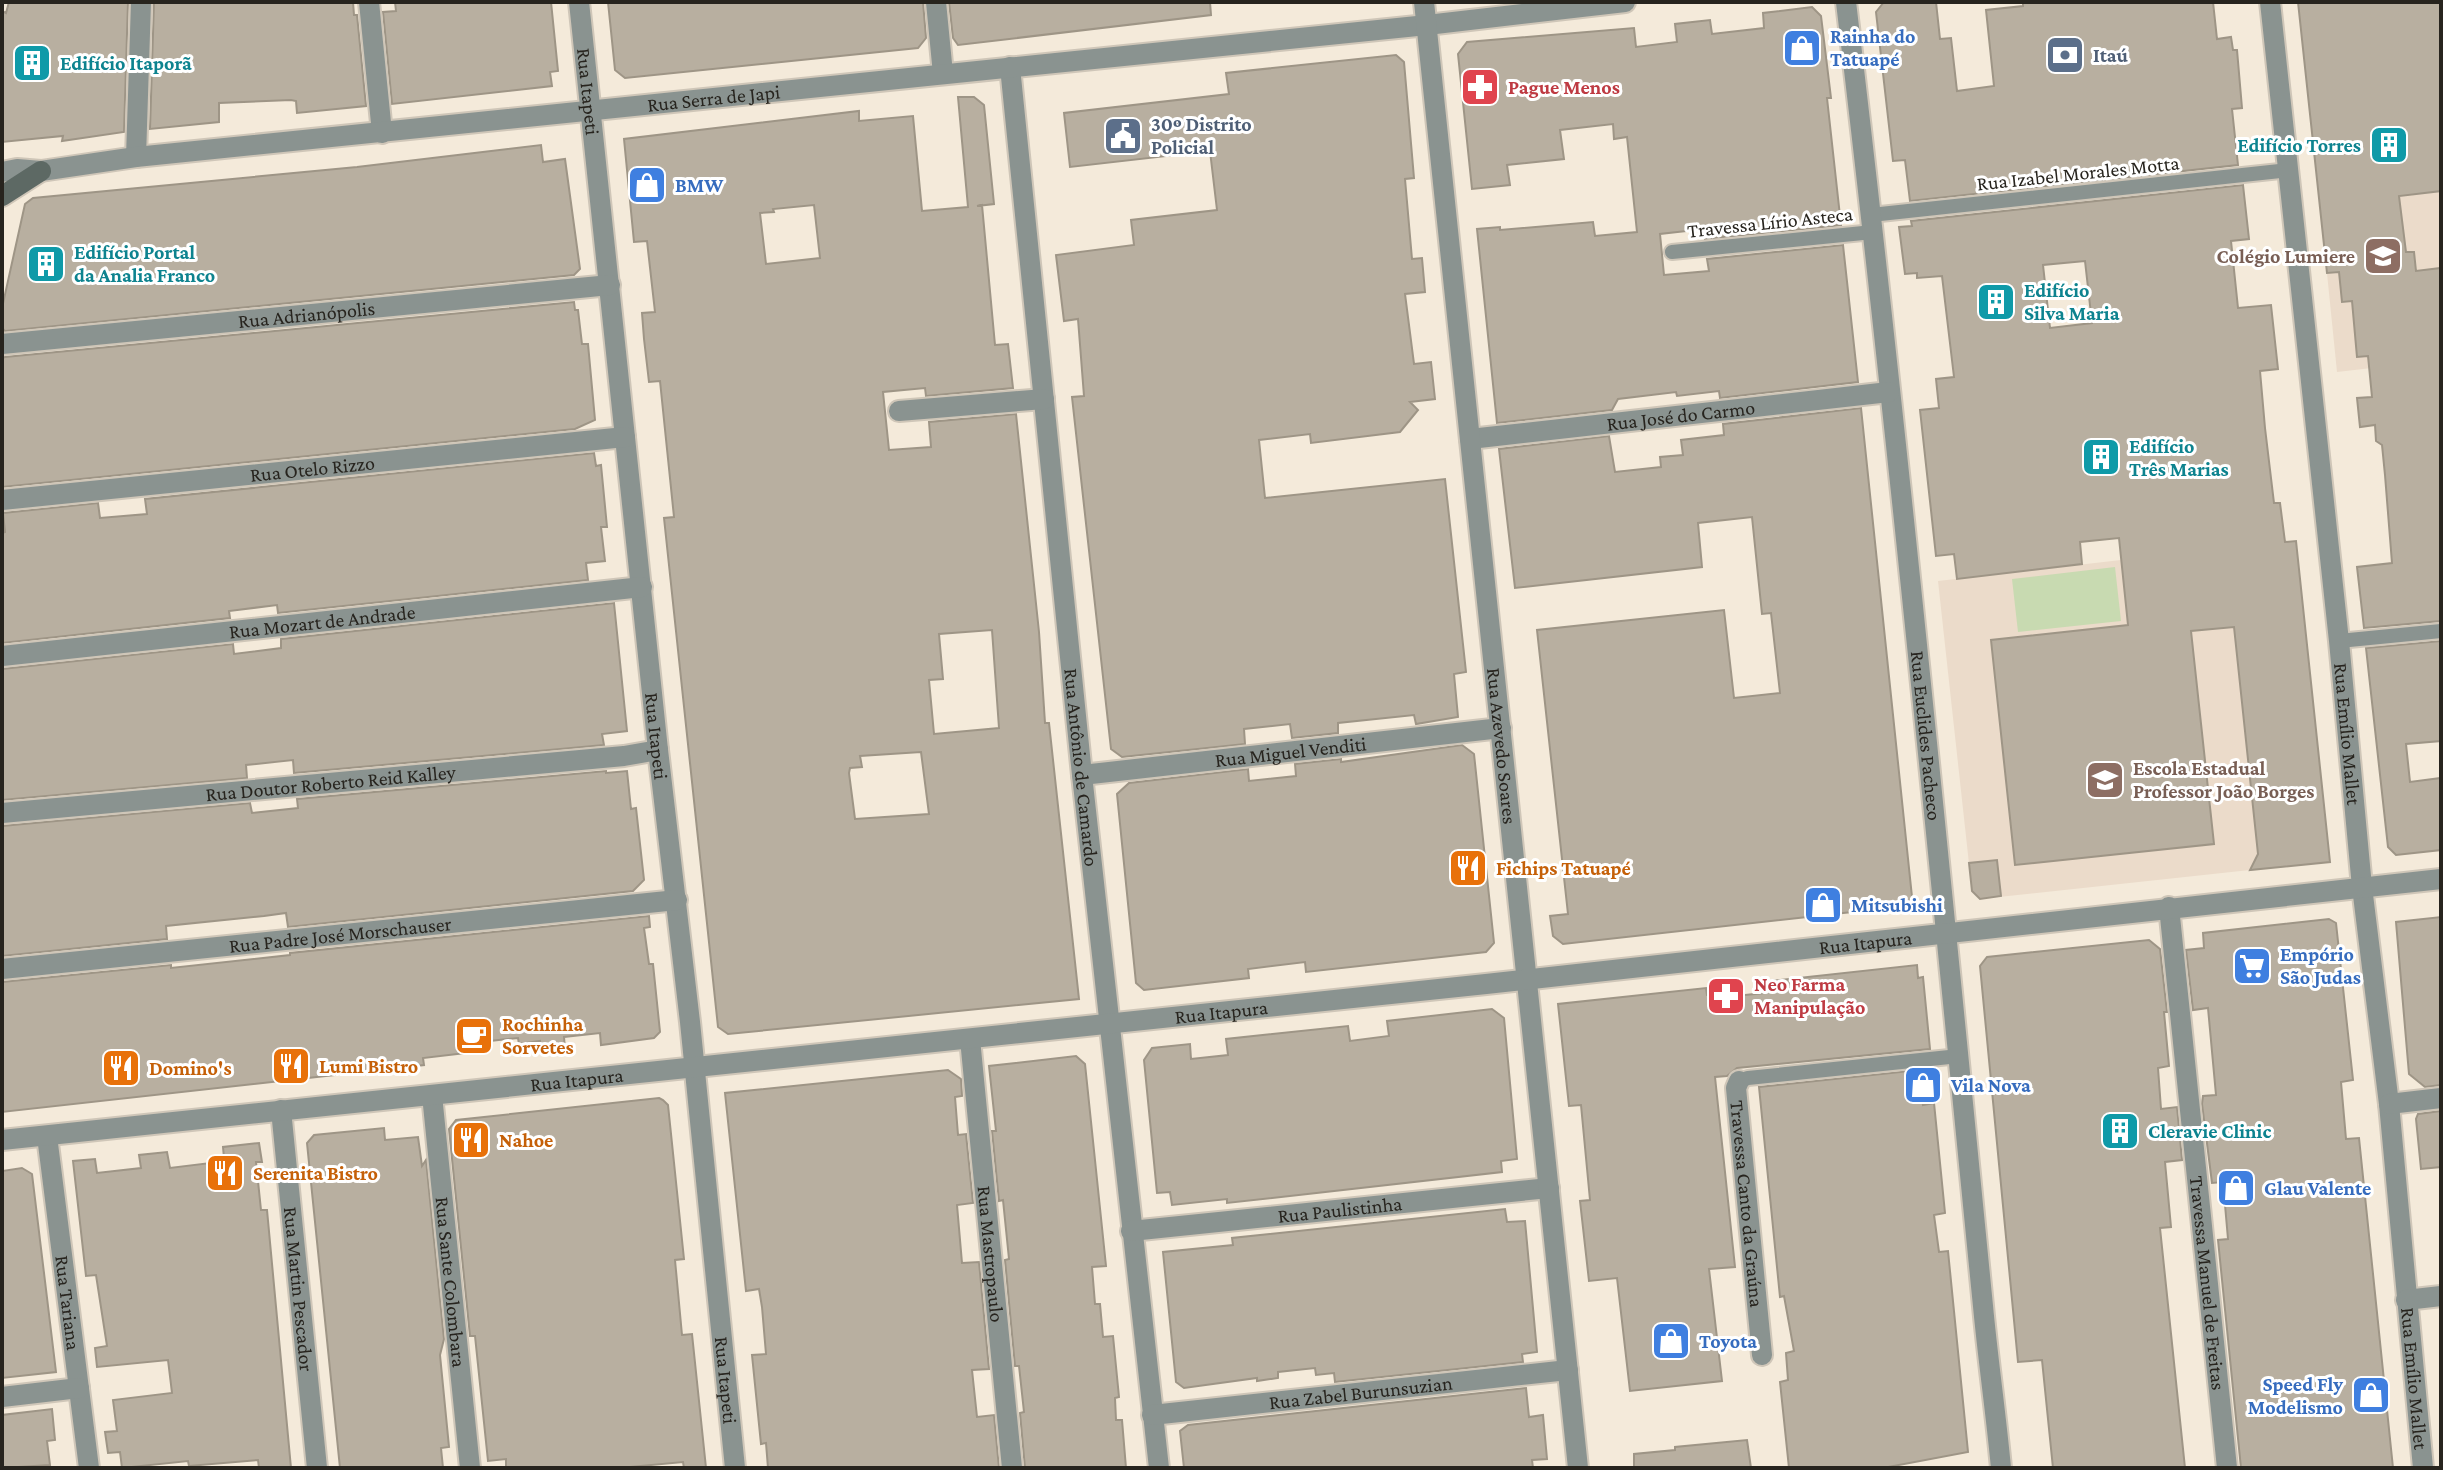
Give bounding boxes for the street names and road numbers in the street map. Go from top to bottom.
street label: Rua Itapeti [573,47,604,136]
street label: Rua Serra de Japi [646,80,781,116]
street label: Rua Izabel Morales Motta [1976,151,2180,195]
street label: Travessa Lírio Asteca [1686,202,1854,242]
street label: Rua Adrianópolis [237,297,376,332]
street label: Rua José do Carmo [1605,396,1756,435]
street label: Rua Otelo Rizzo [249,451,376,486]
street label: Rua Mozart de Andrade [228,600,417,642]
street label: Rua Euclides Pacheco [1907,650,1946,822]
street label: Rua Emílio Mallet [2330,662,2365,806]
street label: Rua Antônio de Camardo [1060,667,1103,868]
street label: Rua Azevedo Soares [1483,667,1521,825]
street label: Rua Itapeti [641,691,672,781]
street label: Rua Miguel Venditi [1214,732,1368,771]
street label: Rua Doutor Roberto Reid Kalley [205,760,457,805]
street label: Rua Padre José Morschauser [228,912,453,957]
street label: Rua Itapura [1818,926,1913,958]
street label: Rua Itapura [1174,996,1269,1028]
street label: Rua Itapura [529,1064,624,1095]
street label: Travessa Canto da Graúna [1726,1099,1768,1308]
street label: Travessa Manuel de Freitas [2186,1175,2230,1392]
street label: Rua Mastropaulo [973,1185,1009,1323]
street label: Rua Paulistinha [1277,1192,1403,1227]
street label: Rua Sante Colombara [431,1196,471,1368]
street label: Rua Martin Pescador [280,1206,318,1372]
street label: Rua Tariana [51,1254,85,1351]
street label: Rua Emílio Mallet [2397,1306,2432,1451]
street label: Rua Itapeti [711,1336,741,1425]
street label: Rua Zabel Burunsuzian [1268,1372,1454,1413]

